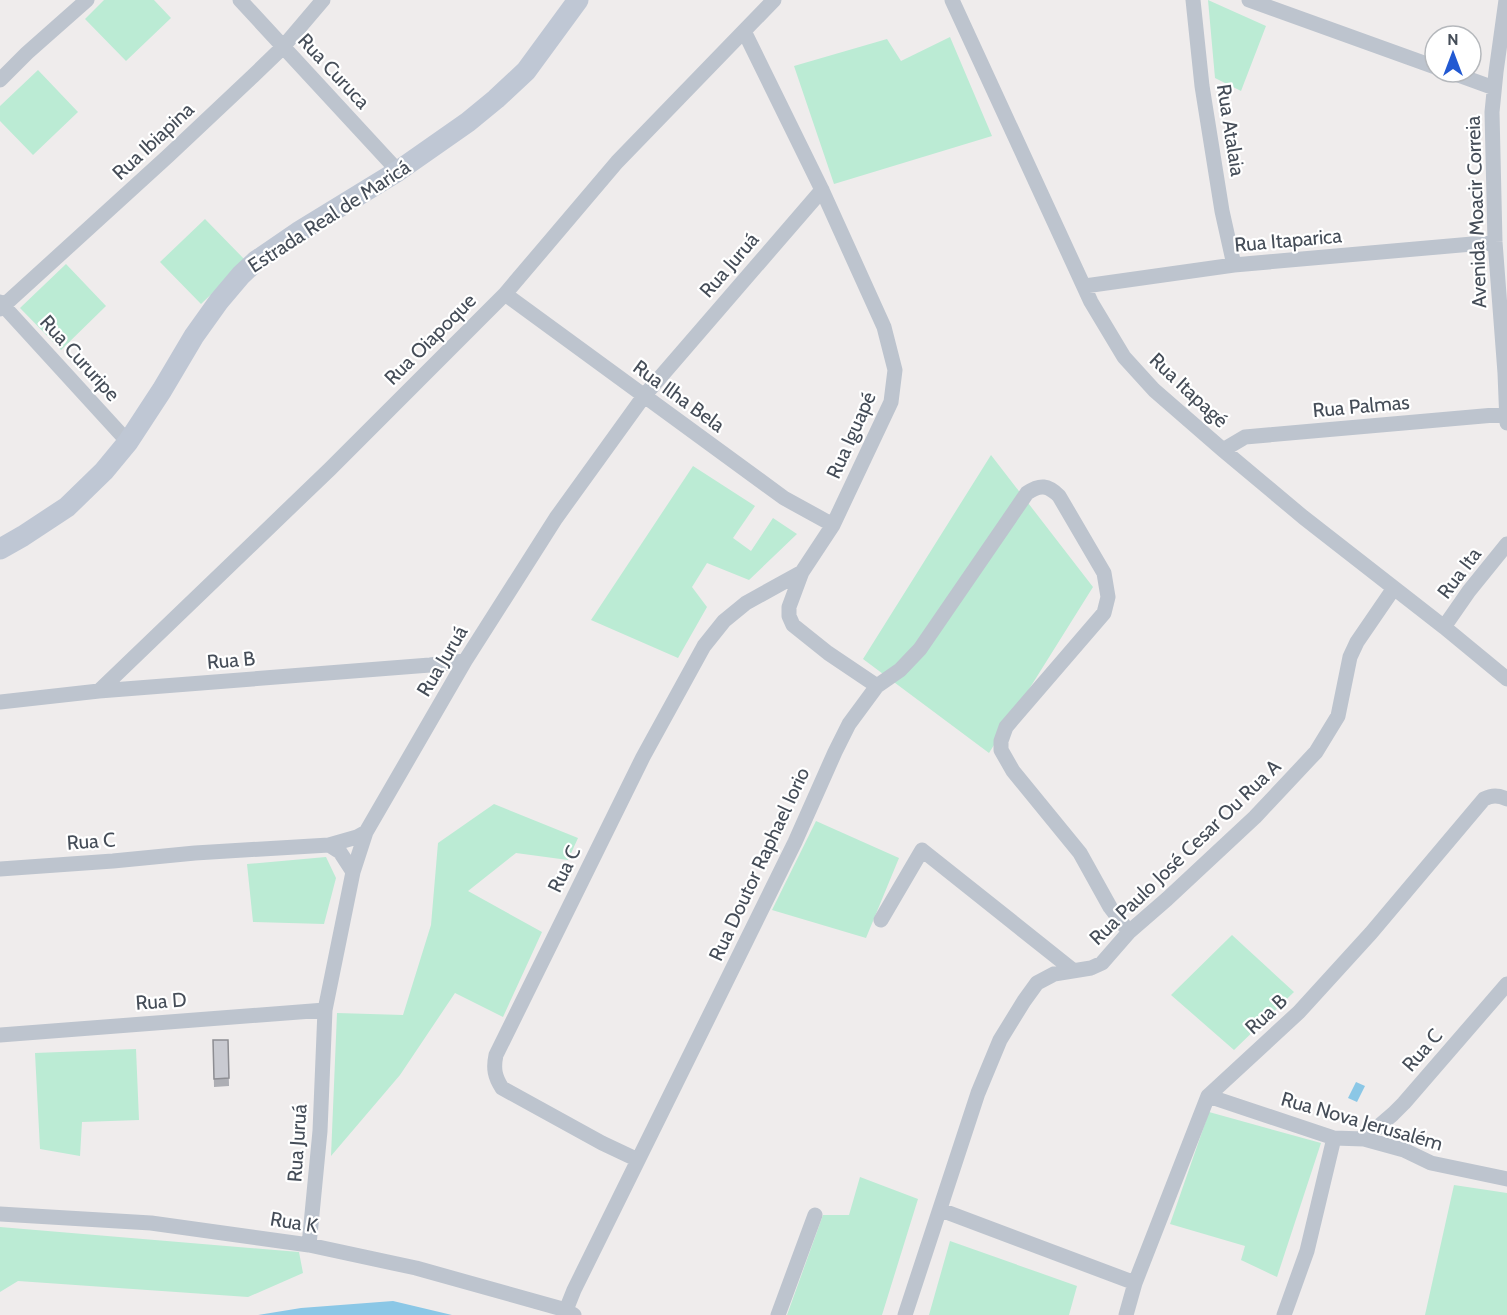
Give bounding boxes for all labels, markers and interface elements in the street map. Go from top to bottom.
north arrow [1423,24,1483,84]
street label: Rua Curuca [293,28,375,114]
text: N [1447,30,1459,49]
street label: Rua Atalaia [1212,82,1250,178]
street label: Rua Ibiapina [107,97,199,185]
street label: Avenida Moacir Correia [1461,115,1491,309]
street label: Estrada Real de Maricá [243,154,415,277]
street label: Rua Itaparica [1233,223,1343,257]
street label: Rua Juruá [694,227,764,302]
street label: Rua Oiapoque [379,288,481,390]
street label: Rua Cururipe [35,310,125,406]
street label: Rua Itapagé [1145,348,1233,432]
street label: Rua Ilha Bela [628,355,730,438]
street label: Rua Iguapé [821,388,881,482]
street label: Rua Palmas [1311,390,1411,422]
street label: Rua Ita [1432,542,1486,603]
street label: Rua Juruá [412,621,473,701]
street label: Rua B [206,646,256,674]
street label: Rua Paulo José Cesar Ou Rua A [1084,754,1286,950]
street label: Rua Doutor Raphael Iorio [704,763,814,965]
street label: Rua C [66,827,116,855]
street label: Rua C [543,842,585,896]
street label: Rua D [135,987,187,1015]
street label: Rua B [1240,989,1292,1039]
street label: Rua C [1397,1024,1447,1076]
street label: Rua Nova Jerusalém [1278,1086,1446,1156]
street label: Rua Juruá [282,1103,312,1183]
street label: Rua K [269,1206,320,1238]

